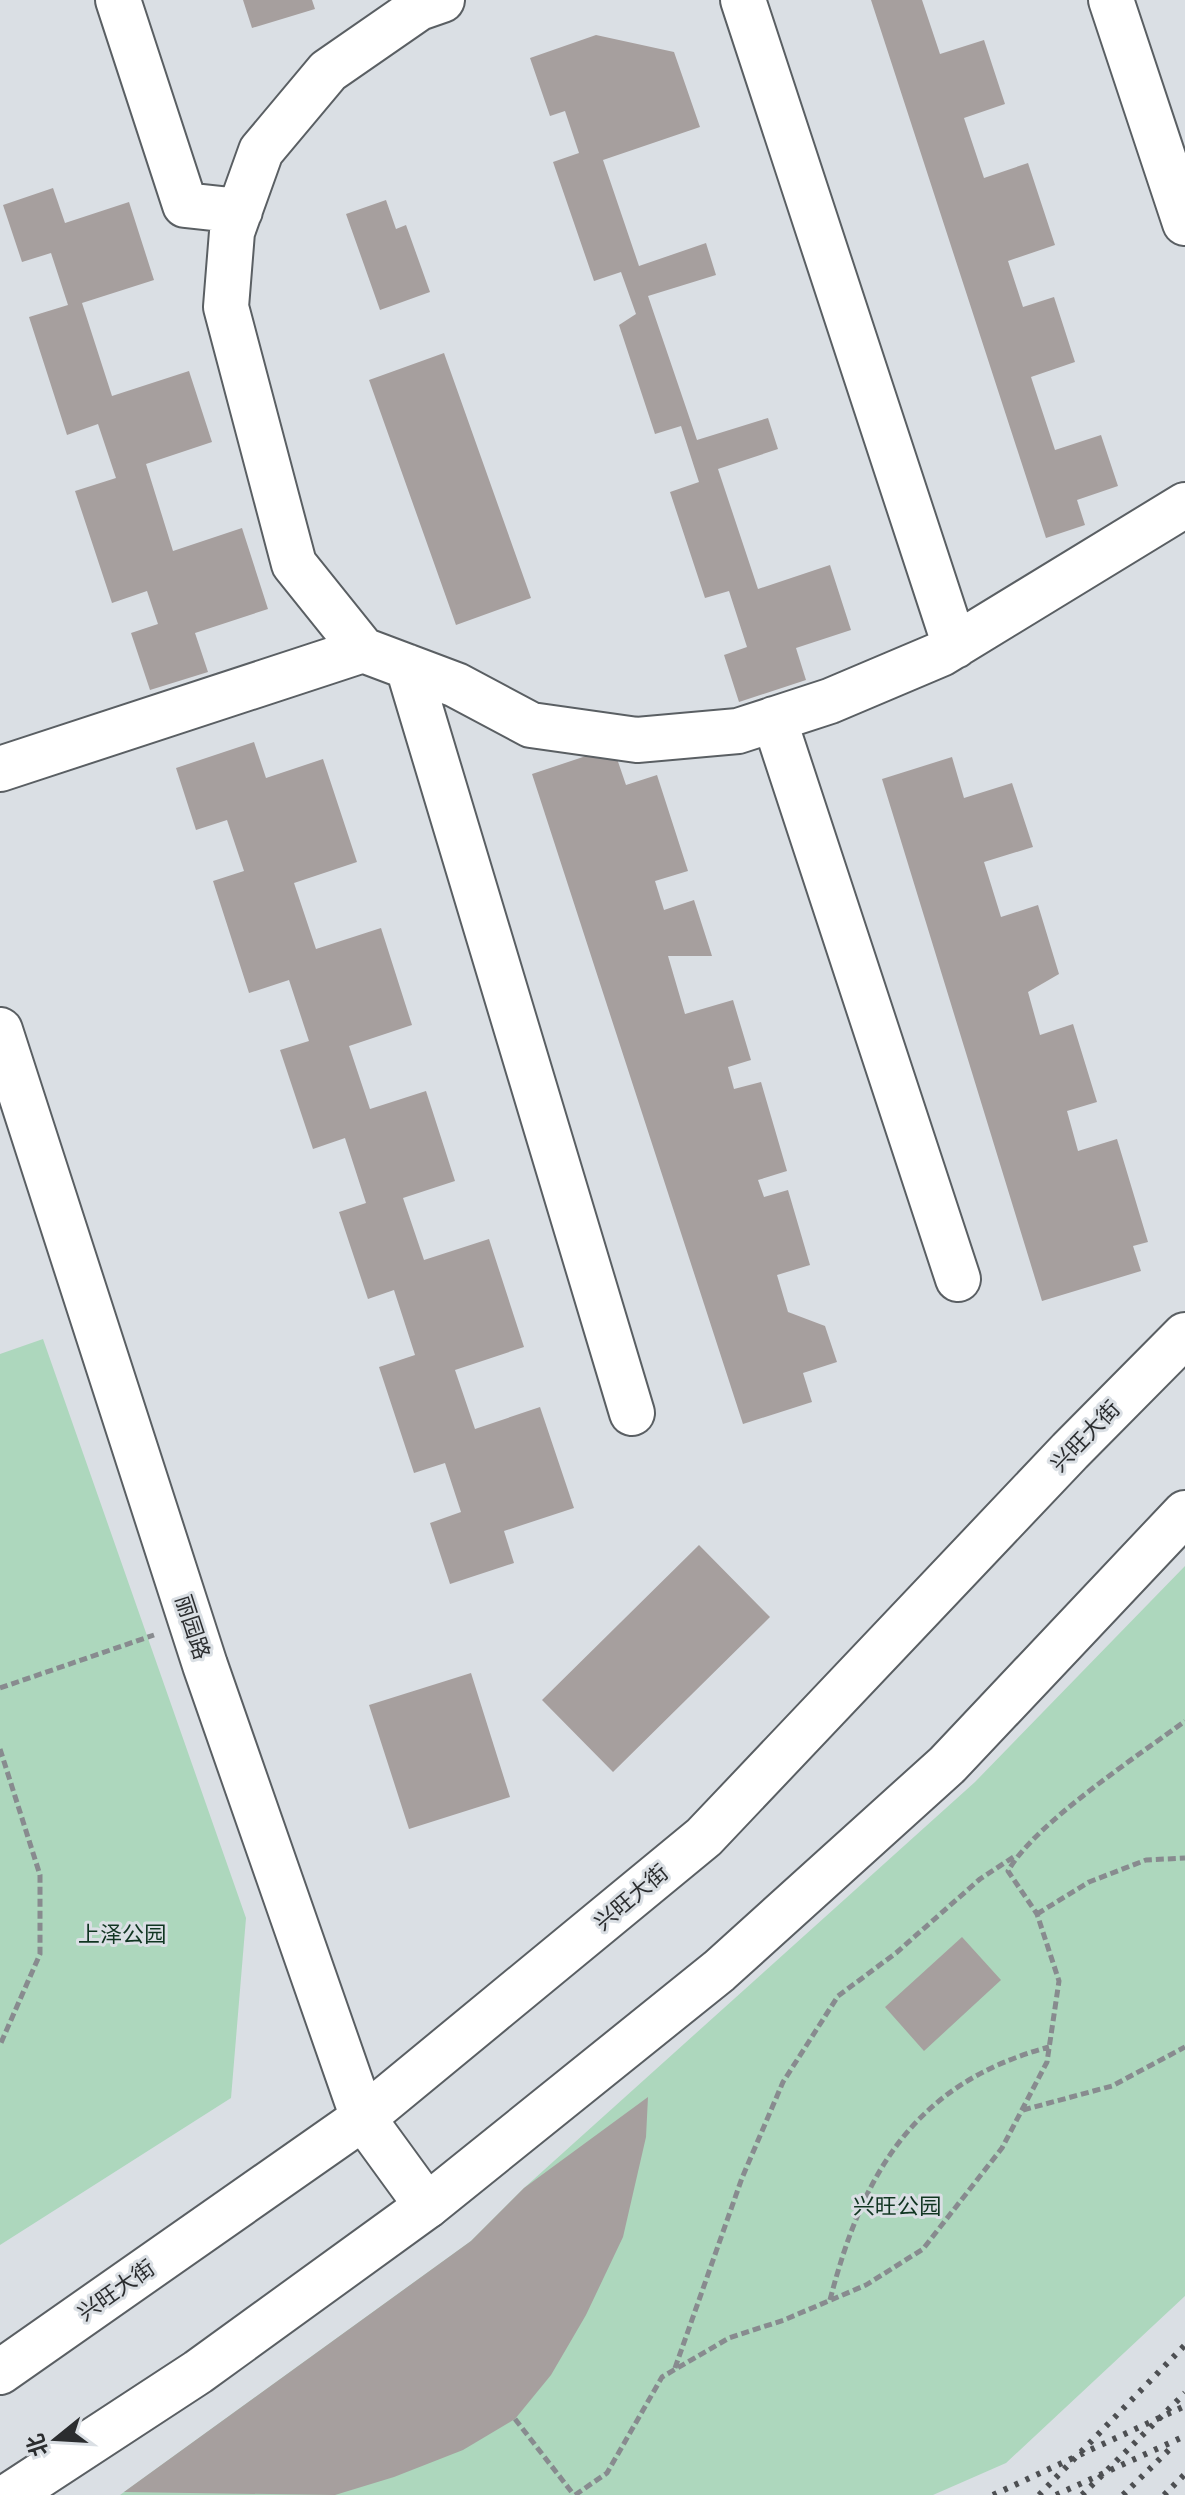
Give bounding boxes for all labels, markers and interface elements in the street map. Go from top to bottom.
street label: 兴旺大街 [1044,1394,1126,1478]
street label: 丽园路 [169,1591,217,1663]
street label: 兴旺大街 [588,1857,674,1937]
park label: 上泽公园 [78,1919,166,1949]
park label: 兴旺公园 [853,2191,941,2221]
street label: 兴旺大街 [71,2252,161,2328]
north arrow [16,2399,96,2479]
text: 北 [19,2430,55,2460]

